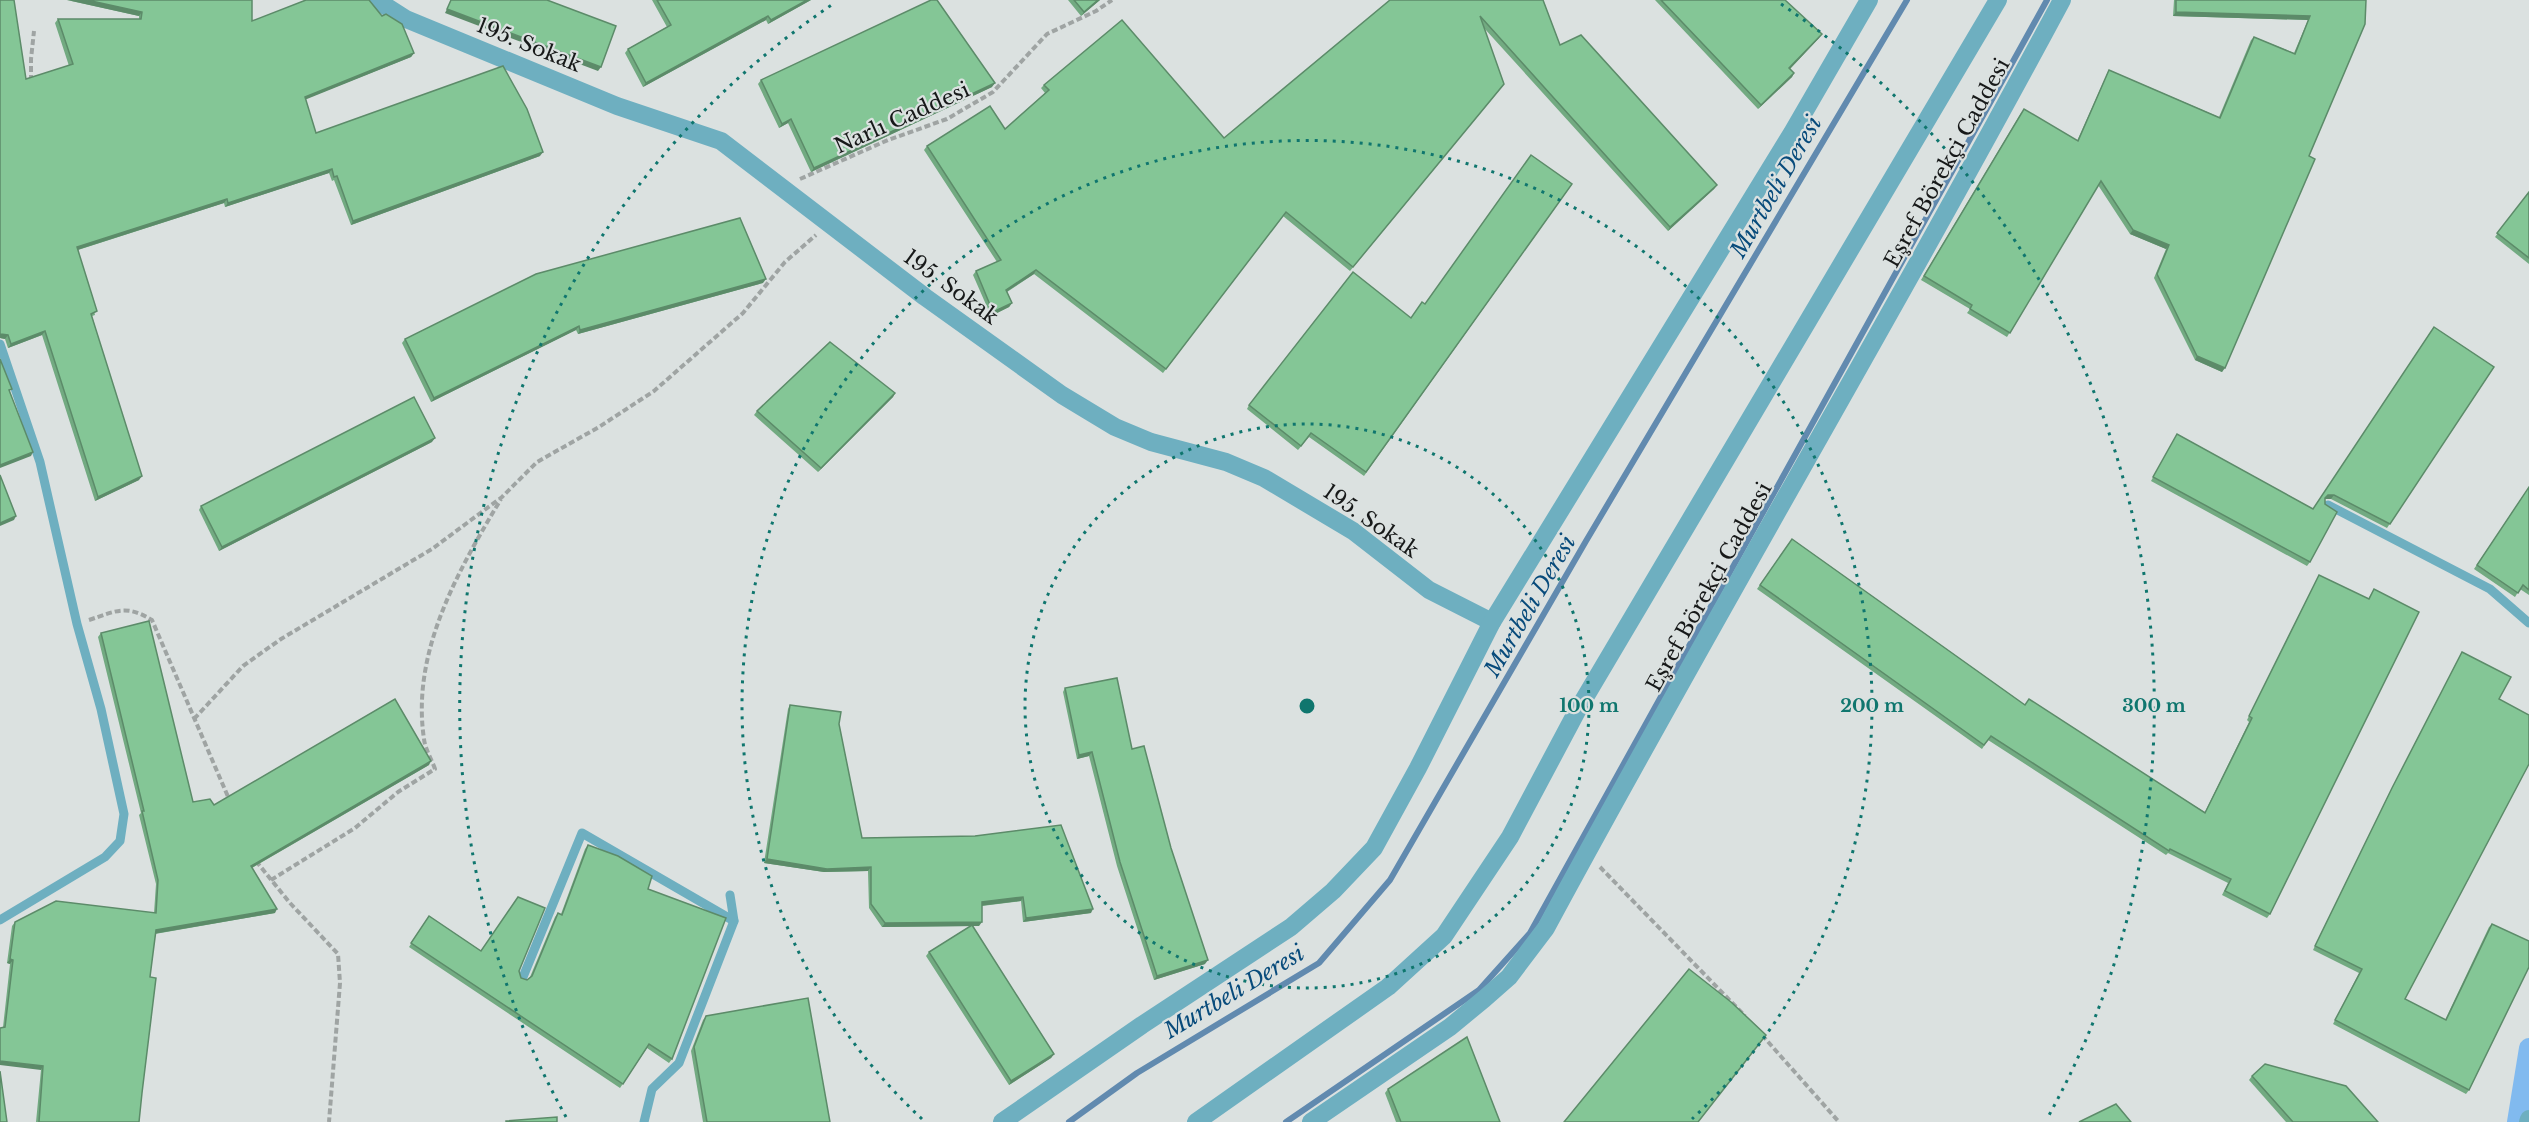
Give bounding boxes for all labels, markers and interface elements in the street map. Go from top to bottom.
street label: 195. Sokak [473,12,585,78]
street label: Eşref Börekçi Caddesi [1879,54,2015,272]
street label: Narlı Caddesi [830,77,974,159]
water label: Murtbeli Deresi [1724,111,1828,263]
street label: 195. Sokak [898,244,1004,330]
street label: Eşref Börekçi Caddesi [1641,478,1777,696]
street label: 195. Sokak [1318,479,1424,564]
water label: Murtbeli Deresi [1478,530,1582,682]
text: 100 m [1559,695,1619,717]
text: 200 m [1840,695,1904,717]
text: 300 m [2122,695,2186,717]
centre of rings [1297,696,1317,716]
water label: Murtbeli Deresi [1158,939,1309,1045]

